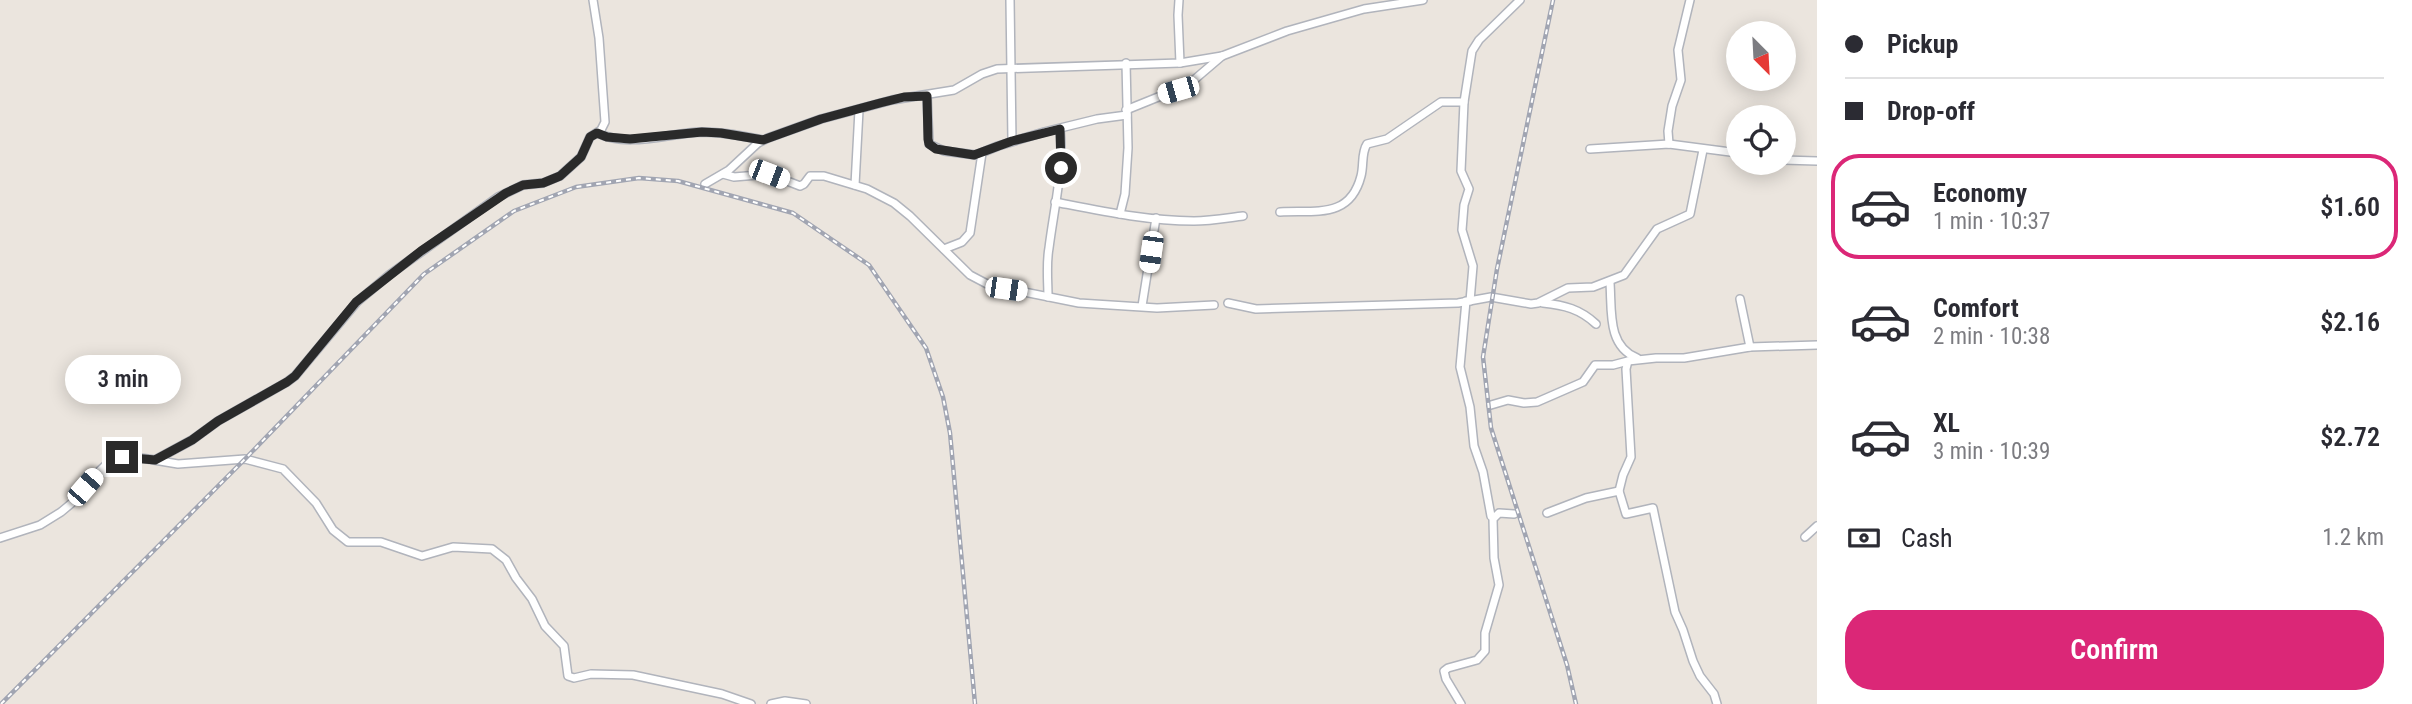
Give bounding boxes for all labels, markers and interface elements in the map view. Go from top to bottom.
north arrow [1726,21,1796,91]
map controls [1726,21,1796,175]
text: Pickup [1887,29,1958,59]
car [1155,74,1202,106]
text: Drop-off [1887,96,1975,126]
button: locate [1726,105,1796,175]
route start [1045,152,1077,184]
car [746,157,793,191]
icon: car [1849,175,1912,238]
text: Economy [1933,178,2027,208]
text: $1.60 [2320,192,2380,222]
text: 1 min · 10:37 [1933,208,2050,235]
car [1138,230,1165,274]
car [984,276,1029,302]
icon: car [1849,290,1912,353]
text: Comfort [1933,293,2019,323]
text: $2.16 [2320,307,2380,337]
text: 2 min · 10:38 [1933,323,2050,350]
callout: 3 min [64,356,180,405]
text: 3 min [98,366,148,393]
icon: car [1849,405,1912,468]
text: XL [1933,408,1960,438]
text: $2.72 [2320,422,2380,452]
text: 3 min · 10:39 [1933,438,2050,465]
route end [106,441,138,473]
car [64,464,107,510]
icon: cash [1845,519,1883,557]
text: Cash [1901,523,1953,553]
text: 1.2 km [2322,524,2384,551]
button: Confirm [1845,610,2384,690]

